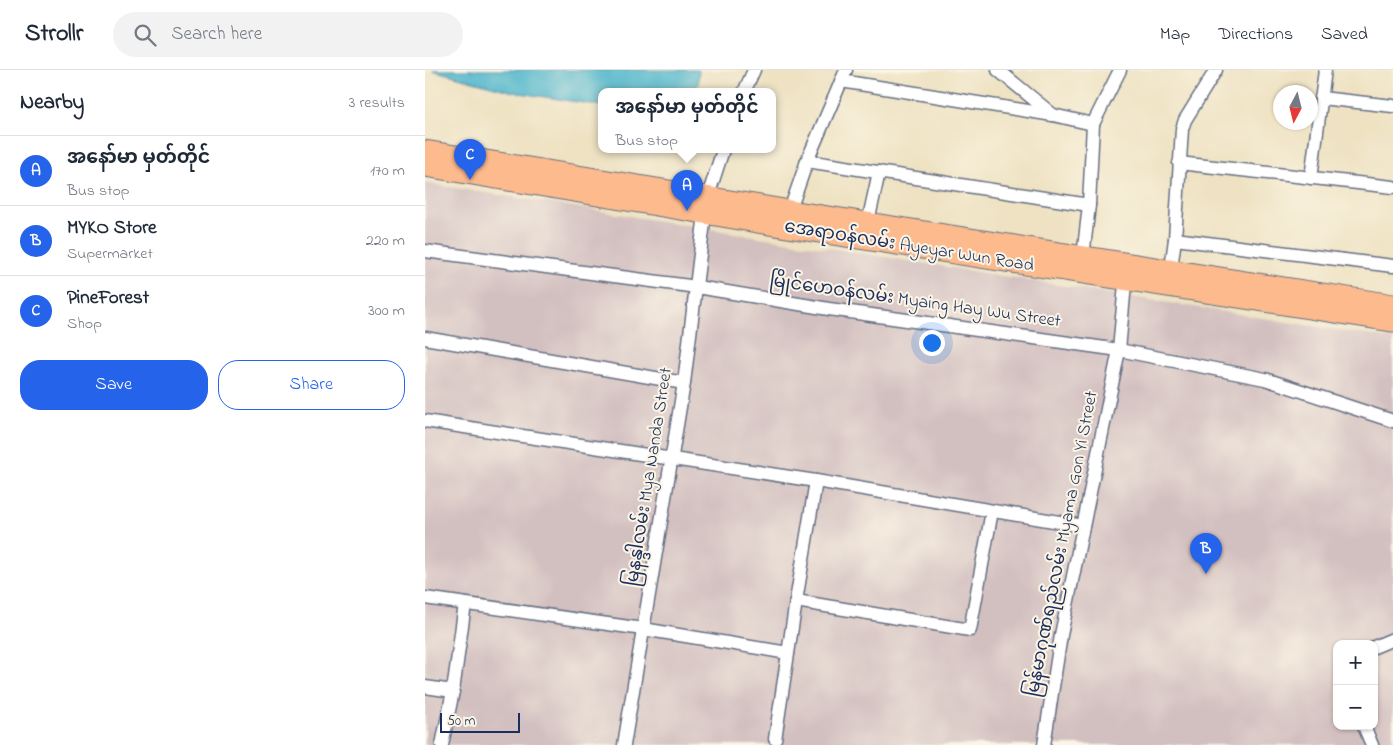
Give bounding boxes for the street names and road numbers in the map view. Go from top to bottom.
street label: အေရာဝန်လမ်း Ayeyar Wun Road [782,212,1036,280]
street label: မြိုင်ဟေဝန်လမ်း Myaing Hay Wu Street [768,266,1063,336]
street label: မြနန္ဒါလမ်း Mya Nanda Street [618,365,681,588]
street label: မြန်မာဂုဏ်ရည်လမ်း Myama Gon Yi Street [1019,388,1105,699]

